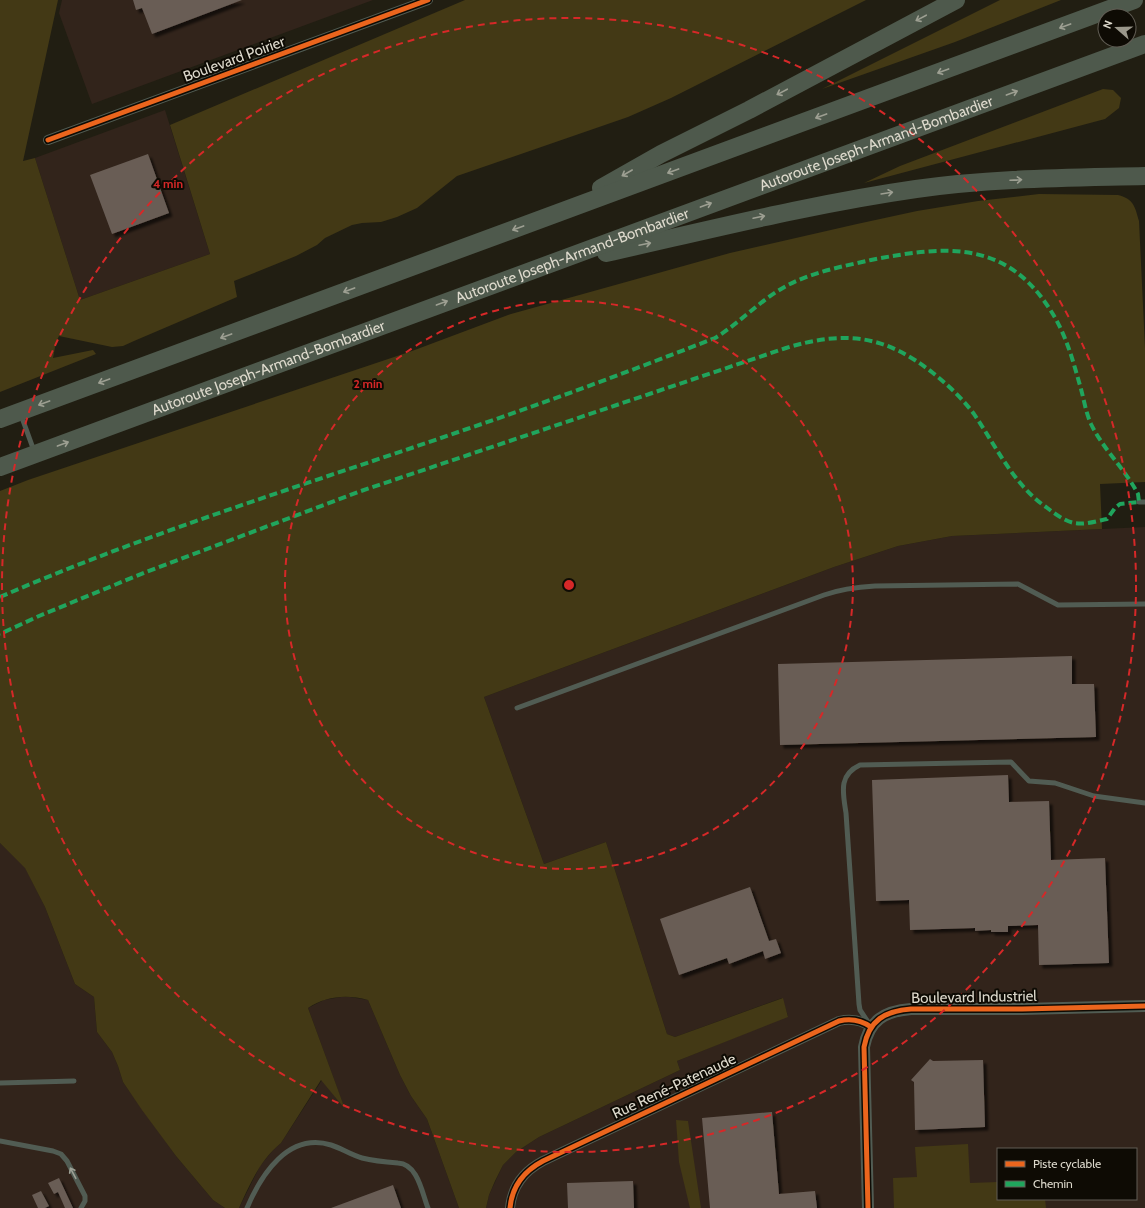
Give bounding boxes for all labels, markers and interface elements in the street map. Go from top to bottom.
north arrow [1097,8,1137,48]
one-way arrow [915,15,927,23]
text: N [1100,19,1116,31]
one-way arrow [1059,22,1071,30]
street label: Boulevard Poirier [181,32,288,86]
one-way arrow [938,67,950,75]
one-way arrow [1006,88,1018,96]
one-way arrow [776,89,788,96]
street label: Autoroute Joseph-Armand-Bombardier [757,92,996,195]
one-way arrow [816,112,828,120]
one-way arrow [667,167,679,175]
one-way arrow [621,170,633,178]
text: 4 min [153,176,183,191]
one-way arrow [1009,177,1022,184]
one-way arrow [880,189,893,197]
one-way arrow [700,201,712,209]
street label: Autoroute Joseph-Armand-Bombardier [453,204,692,307]
one-way arrow [752,213,765,221]
one-way arrow [511,225,524,232]
one-way arrow [638,239,651,247]
one-way arrow [343,287,356,294]
one-way arrow [435,299,448,306]
street label: Autoroute Joseph-Armand-Bombardier [149,316,388,419]
one-way arrow [221,332,233,340]
text: 2 min [354,376,382,391]
one-way arrow [99,377,111,385]
one-way arrow [38,400,51,407]
one-way arrow [56,439,68,447]
centre of rings [562,578,576,592]
street label: Boulevard Industriel [911,987,1037,1007]
street label: Rue René-Patenaude [609,1049,739,1123]
legend [997,1148,1137,1200]
text: Piste cyclable [1033,1156,1101,1171]
one-way arrow [69,1167,77,1179]
text: Chemin [1033,1176,1073,1191]

